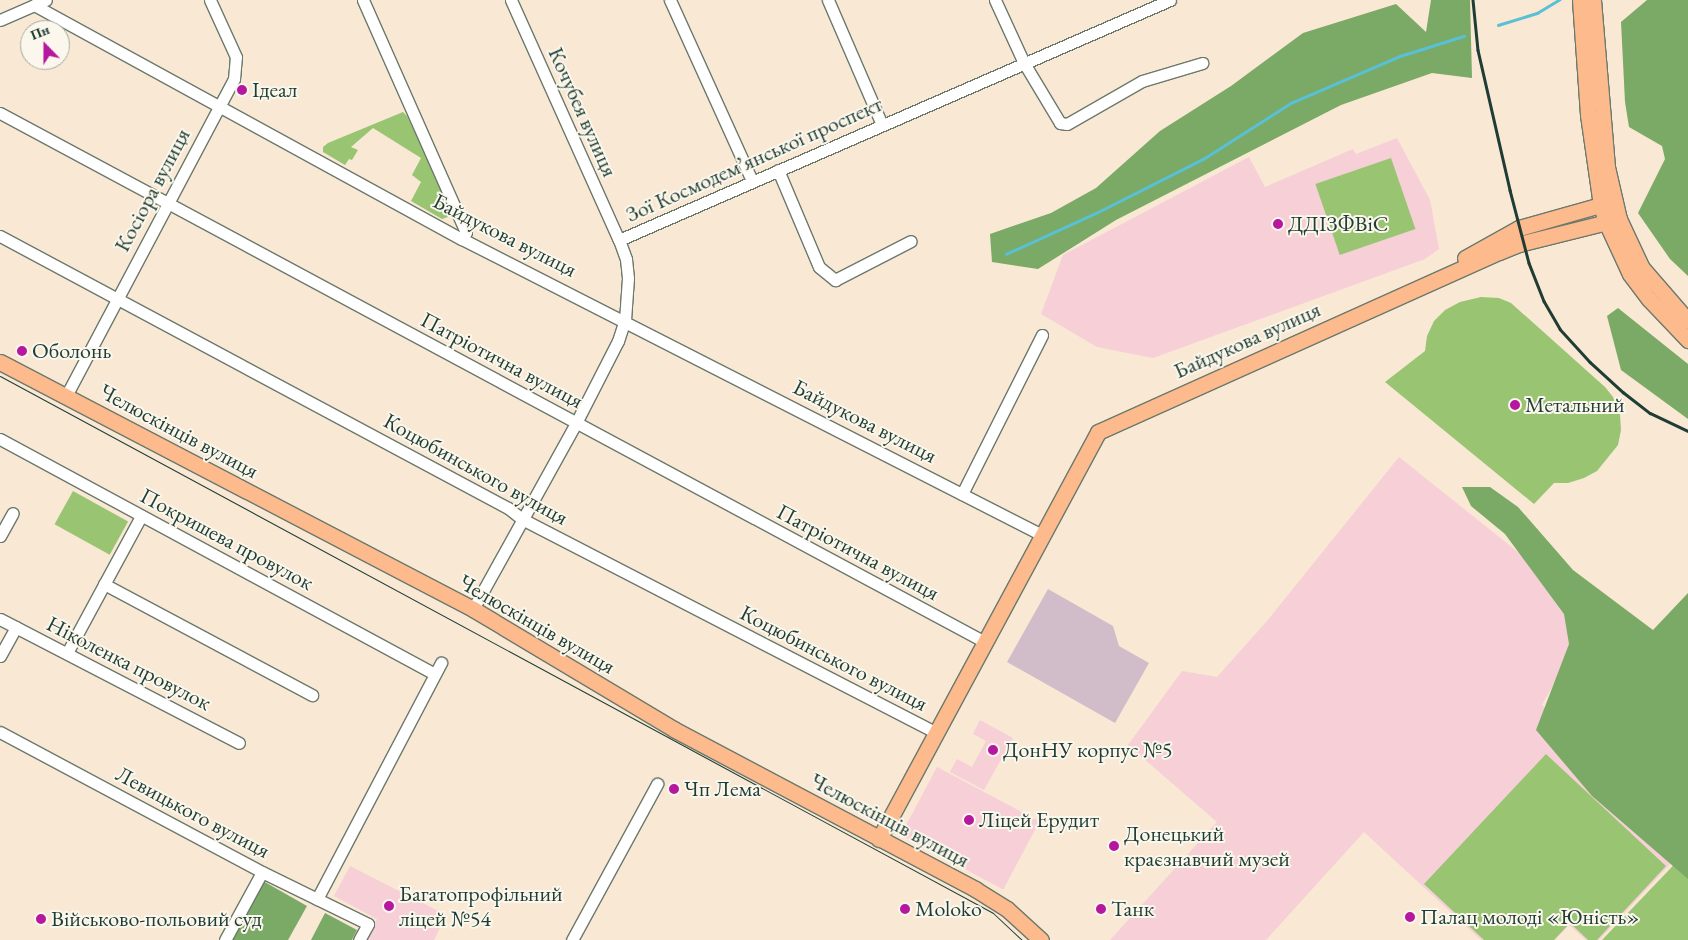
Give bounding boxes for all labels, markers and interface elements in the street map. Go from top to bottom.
north arrow [20,20,70,70]
text: Пн [28,20,52,44]
street label: Кочубея вулиця [543,43,623,181]
place label: Ідеал [252,77,297,103]
marker: Ідеал [236,84,248,96]
street label: Зої Космодем’янської проспект [622,90,886,228]
street label: Косіора вулиця [108,124,196,256]
street label: Байдукова вулиця [429,187,581,283]
place label: ДДІЗФВіС [1288,211,1388,237]
marker: ДДІЗФВіС [1272,218,1284,230]
street label: Байдукова вулиця [1170,296,1324,384]
street label: Патріотична вулиця [416,306,588,414]
place label: Оболонь [32,338,111,364]
marker: Оболонь [16,345,28,357]
street label: Байдукова вулиця [789,373,941,469]
street label: Челюскінців вулиця [95,378,263,484]
place label: Метальний [1525,392,1625,418]
marker: Метальний [1509,399,1521,411]
street label: Коцюбинського вулиця [379,407,573,531]
street label: Покришева провулок [136,482,318,596]
street label: Патріотична вулиця [772,498,944,606]
street label: Челюскінців вулиця [454,568,620,680]
street label: Коцюбинського вулиця [736,599,932,717]
street label: Ніколенка провулок [42,610,216,716]
place label: ДонНУ корпус №5 [1003,737,1173,763]
marker: ДонНУ корпус №5 [987,744,999,756]
street label: Левицького вулиця [112,760,274,864]
street label: Челюскінців вулиця [806,767,974,873]
place label: Чп Лема [684,776,761,802]
marker: Чп Лема [668,783,680,795]
place label: Ліцей Ерудит [979,807,1099,833]
marker: Ліцей Ерудит [963,814,975,826]
place label: Донецький краєзнавчий музей [1124,820,1290,871]
marker: Донецький краєзнавчий музей [1108,840,1120,852]
place label: Багатопрофільний ліцей №54 [399,880,563,931]
place label: Moloko [915,896,982,922]
place label: Танк [1111,896,1154,922]
marker: Багатопрофільний ліцей №54 [383,900,395,912]
marker: Moloko [899,903,911,915]
marker: Танк [1095,903,1107,915]
place label: Палац молоді «Юність» [1420,904,1639,930]
place label: Військово-польовий суд [51,906,262,932]
marker: Палац молоді «Юність» [1404,911,1416,923]
marker: Військово-польовий суд [35,913,47,925]

